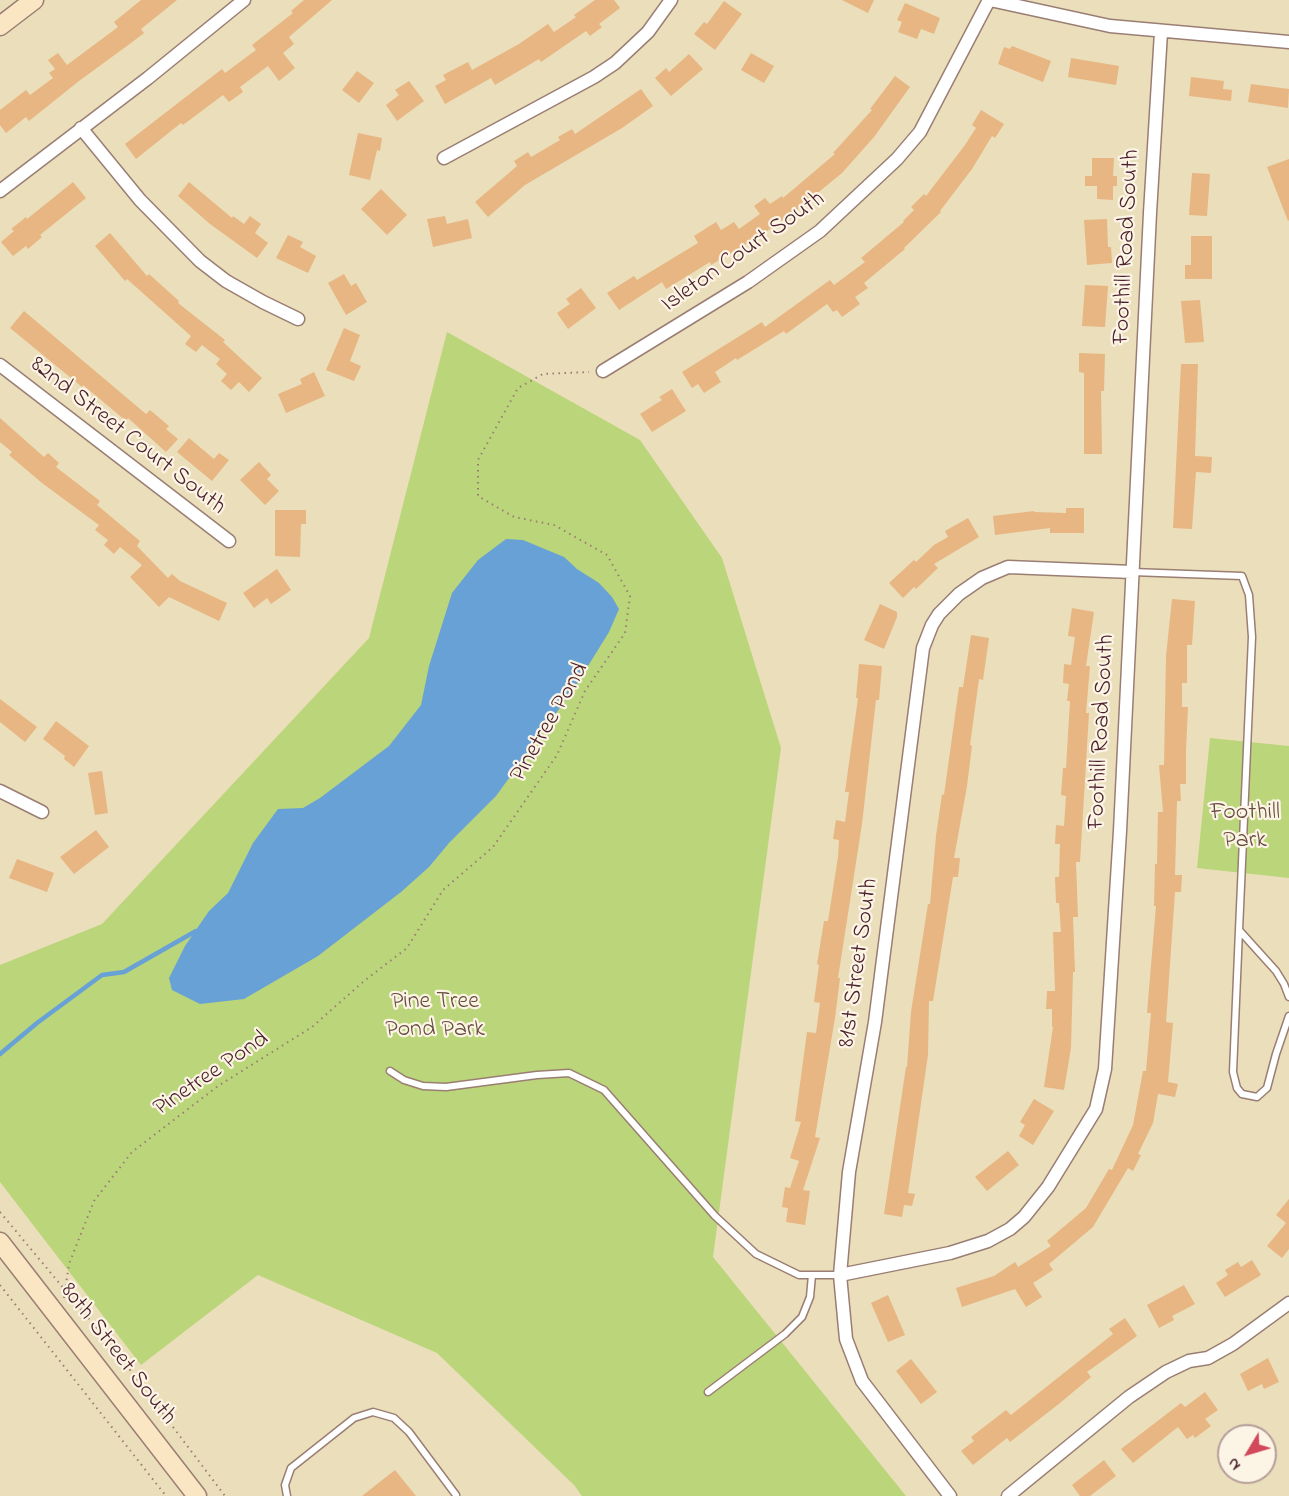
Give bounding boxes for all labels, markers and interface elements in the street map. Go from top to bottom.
street label: Foothill Road South [1109,149,1147,345]
street label: Isleton Court South [657,186,831,320]
street label: 82nd Street Court South [23,352,231,522]
street label: Foothill Road South [1084,634,1122,830]
street label: Pinetree Pond [505,658,597,788]
park label: Foothill Park [1210,800,1280,856]
street label: 81st Street South [834,877,886,1049]
park label: Pine Tree Pond Park [385,989,485,1045]
street label: Pinetree Pond [149,1026,275,1124]
street label: 80th Street South [53,1278,181,1432]
north arrow [1217,1424,1277,1484]
text: N [1222,1452,1247,1475]

